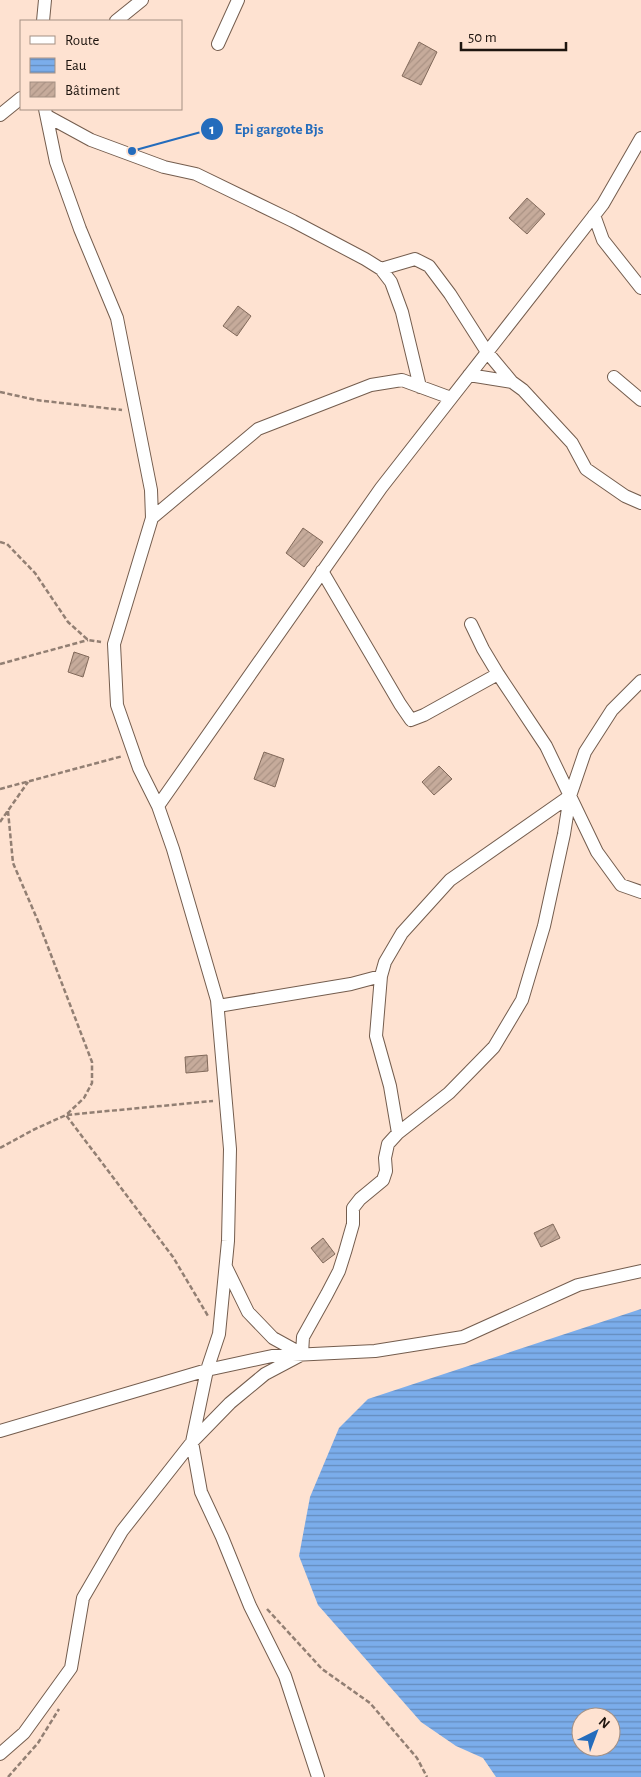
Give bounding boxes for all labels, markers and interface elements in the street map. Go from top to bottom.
legend [20,20,182,110]
scale bar [461,20,566,52]
text: 50 m [468,30,497,45]
text: Route [65,33,99,48]
text: Eau [65,58,87,73]
text: Bâtiment [65,83,120,98]
callout: Epi gargote Bjs [199,114,333,144]
text: 1 [209,122,215,137]
text: Epi gargote Bjs [234,122,324,137]
north arrow [571,1707,621,1757]
text: N [596,1715,612,1732]

